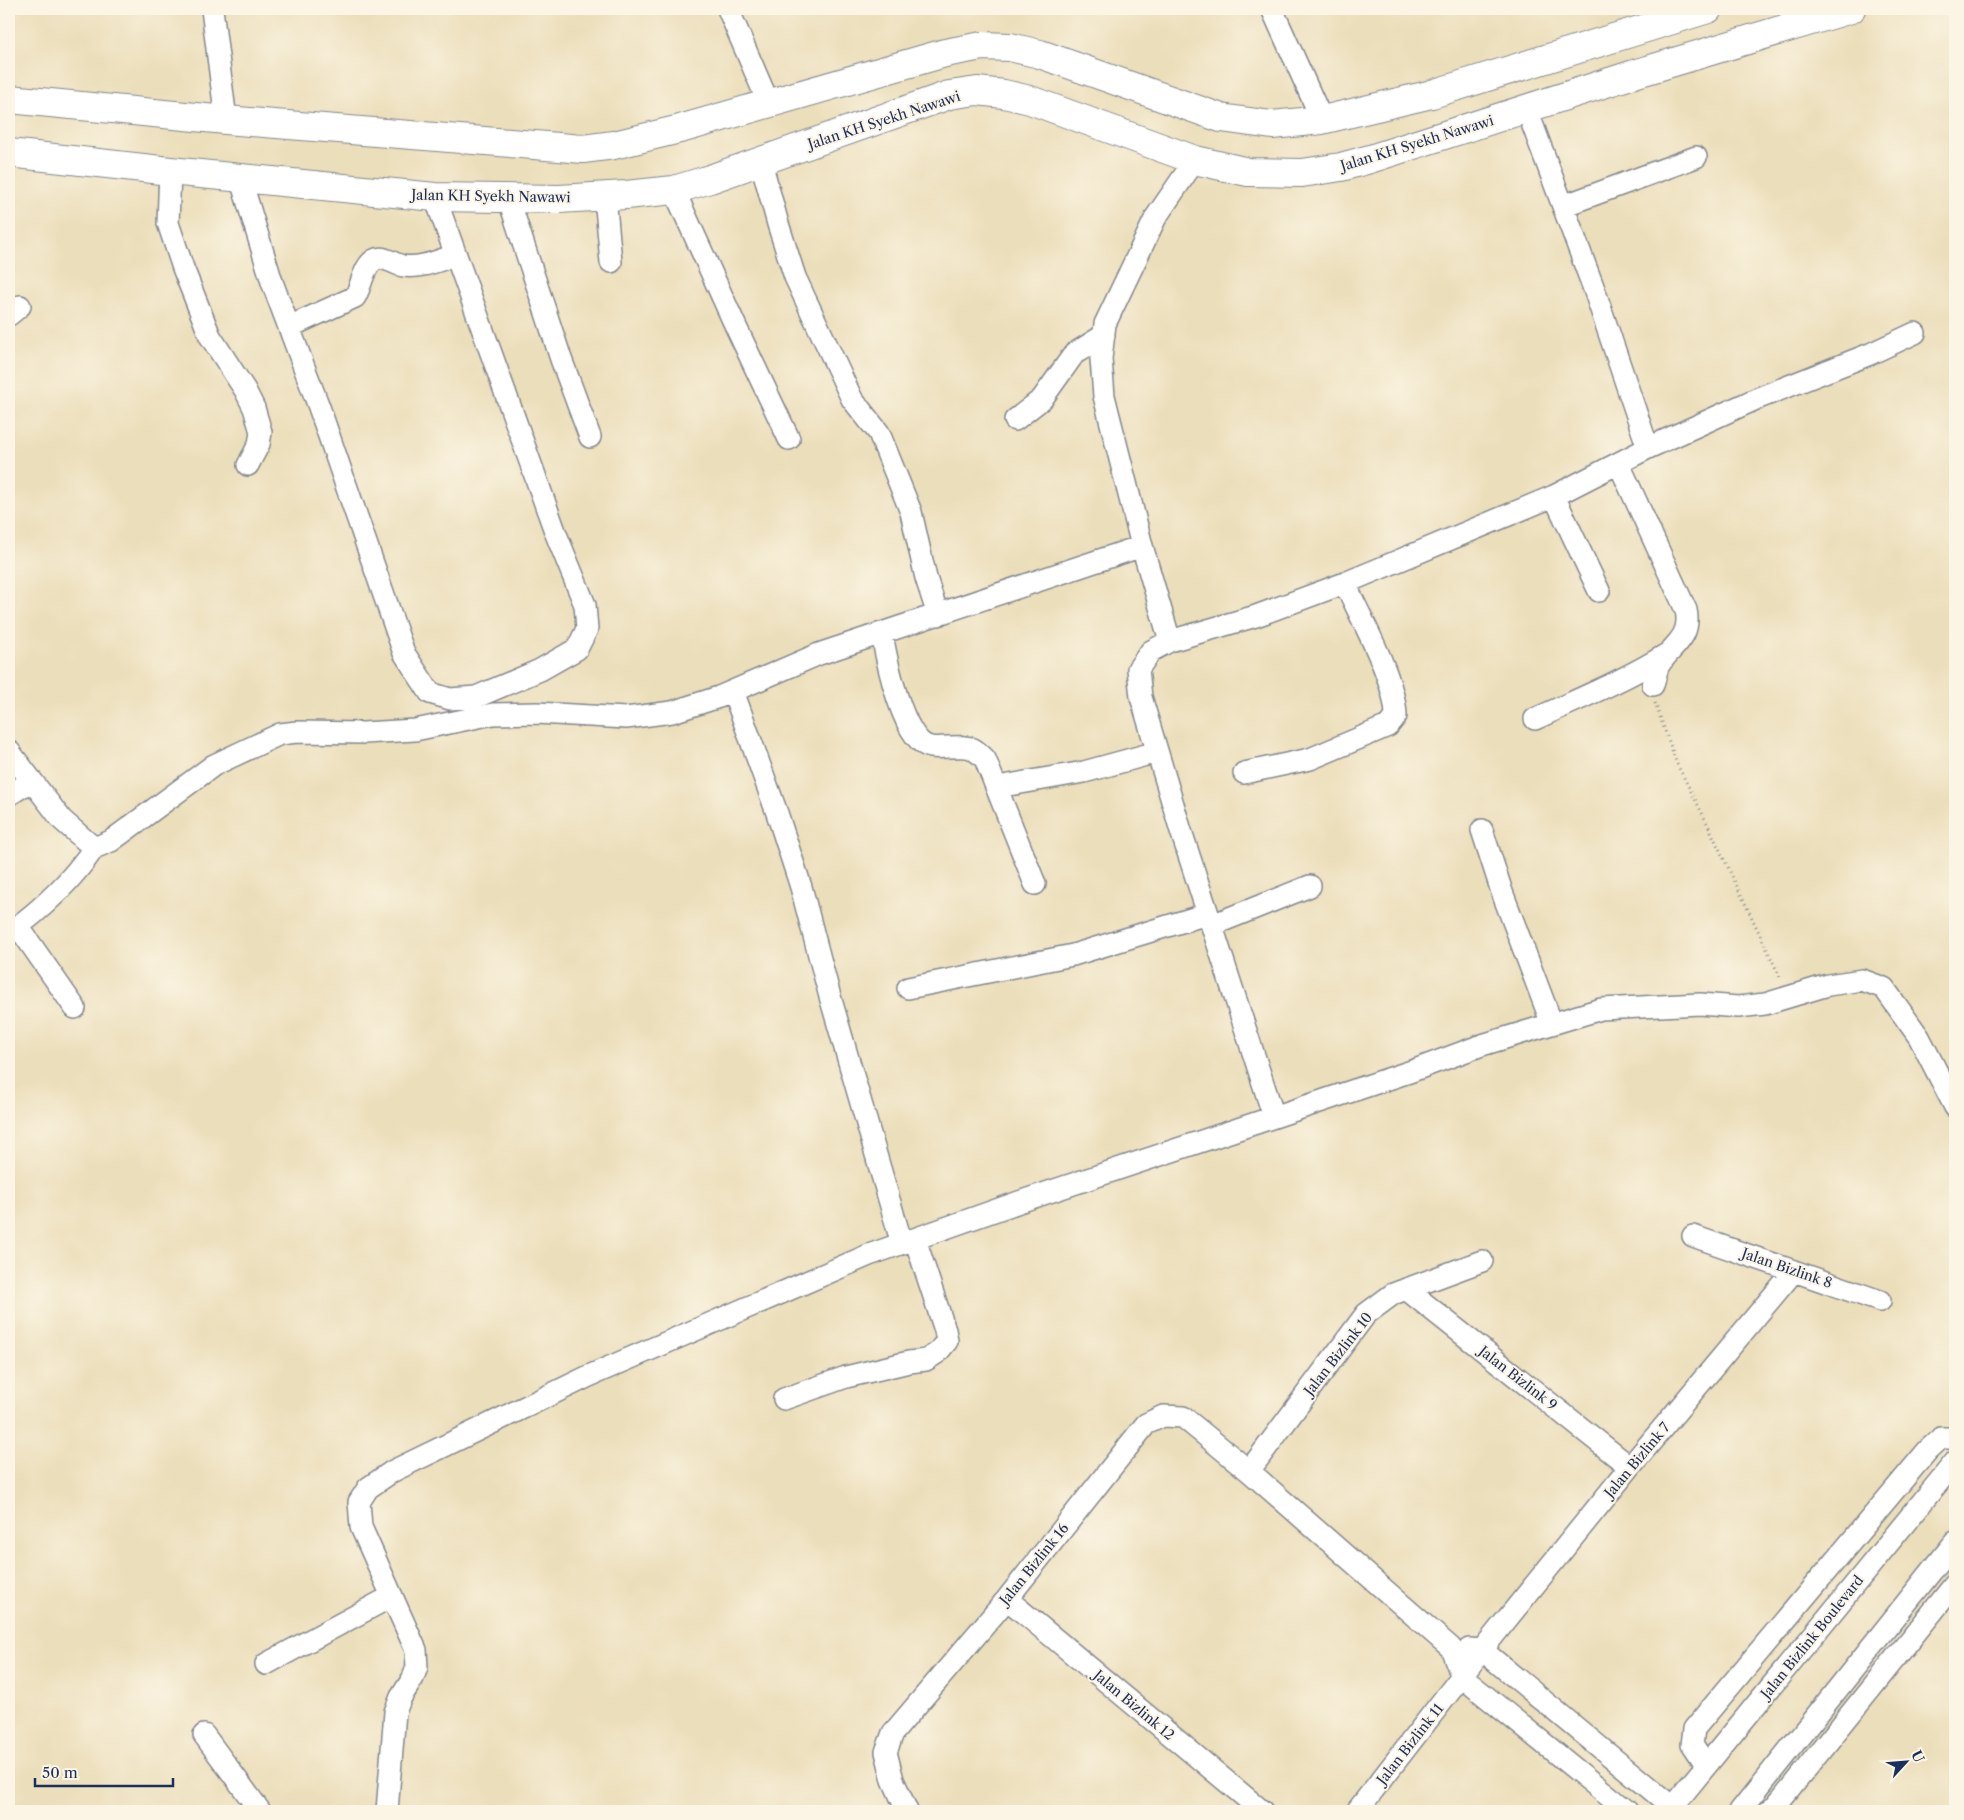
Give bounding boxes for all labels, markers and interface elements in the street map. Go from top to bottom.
street label: Jalan KH Syekh Nawawi [804,87,962,154]
street label: Jalan KH Syekh Nawawi [1336,111,1496,175]
street label: Jalan KH Syekh Nawawi [409,186,571,206]
street label: Jalan Bizlink 8 [1738,1243,1835,1292]
street label: Jalan Bizlink 10 [1299,1309,1376,1401]
street label: Jalan Bizlink 9 [1474,1341,1561,1414]
street label: Jalan Bizlink 7 [1599,1419,1674,1503]
street label: Jalan Bizlink 16 [994,1519,1073,1610]
street label: Jalan Bizlink Boulevard [1755,1571,1868,1704]
street label: Jalan Bizlink 12 [1088,1665,1178,1744]
street label: Jalan Bizlink 11 [1372,1700,1447,1790]
north arrow [1882,1738,1932,1788]
text: U [1907,1747,1929,1766]
scale bar [35,1755,172,1787]
text: 50 m [42,1763,78,1782]

